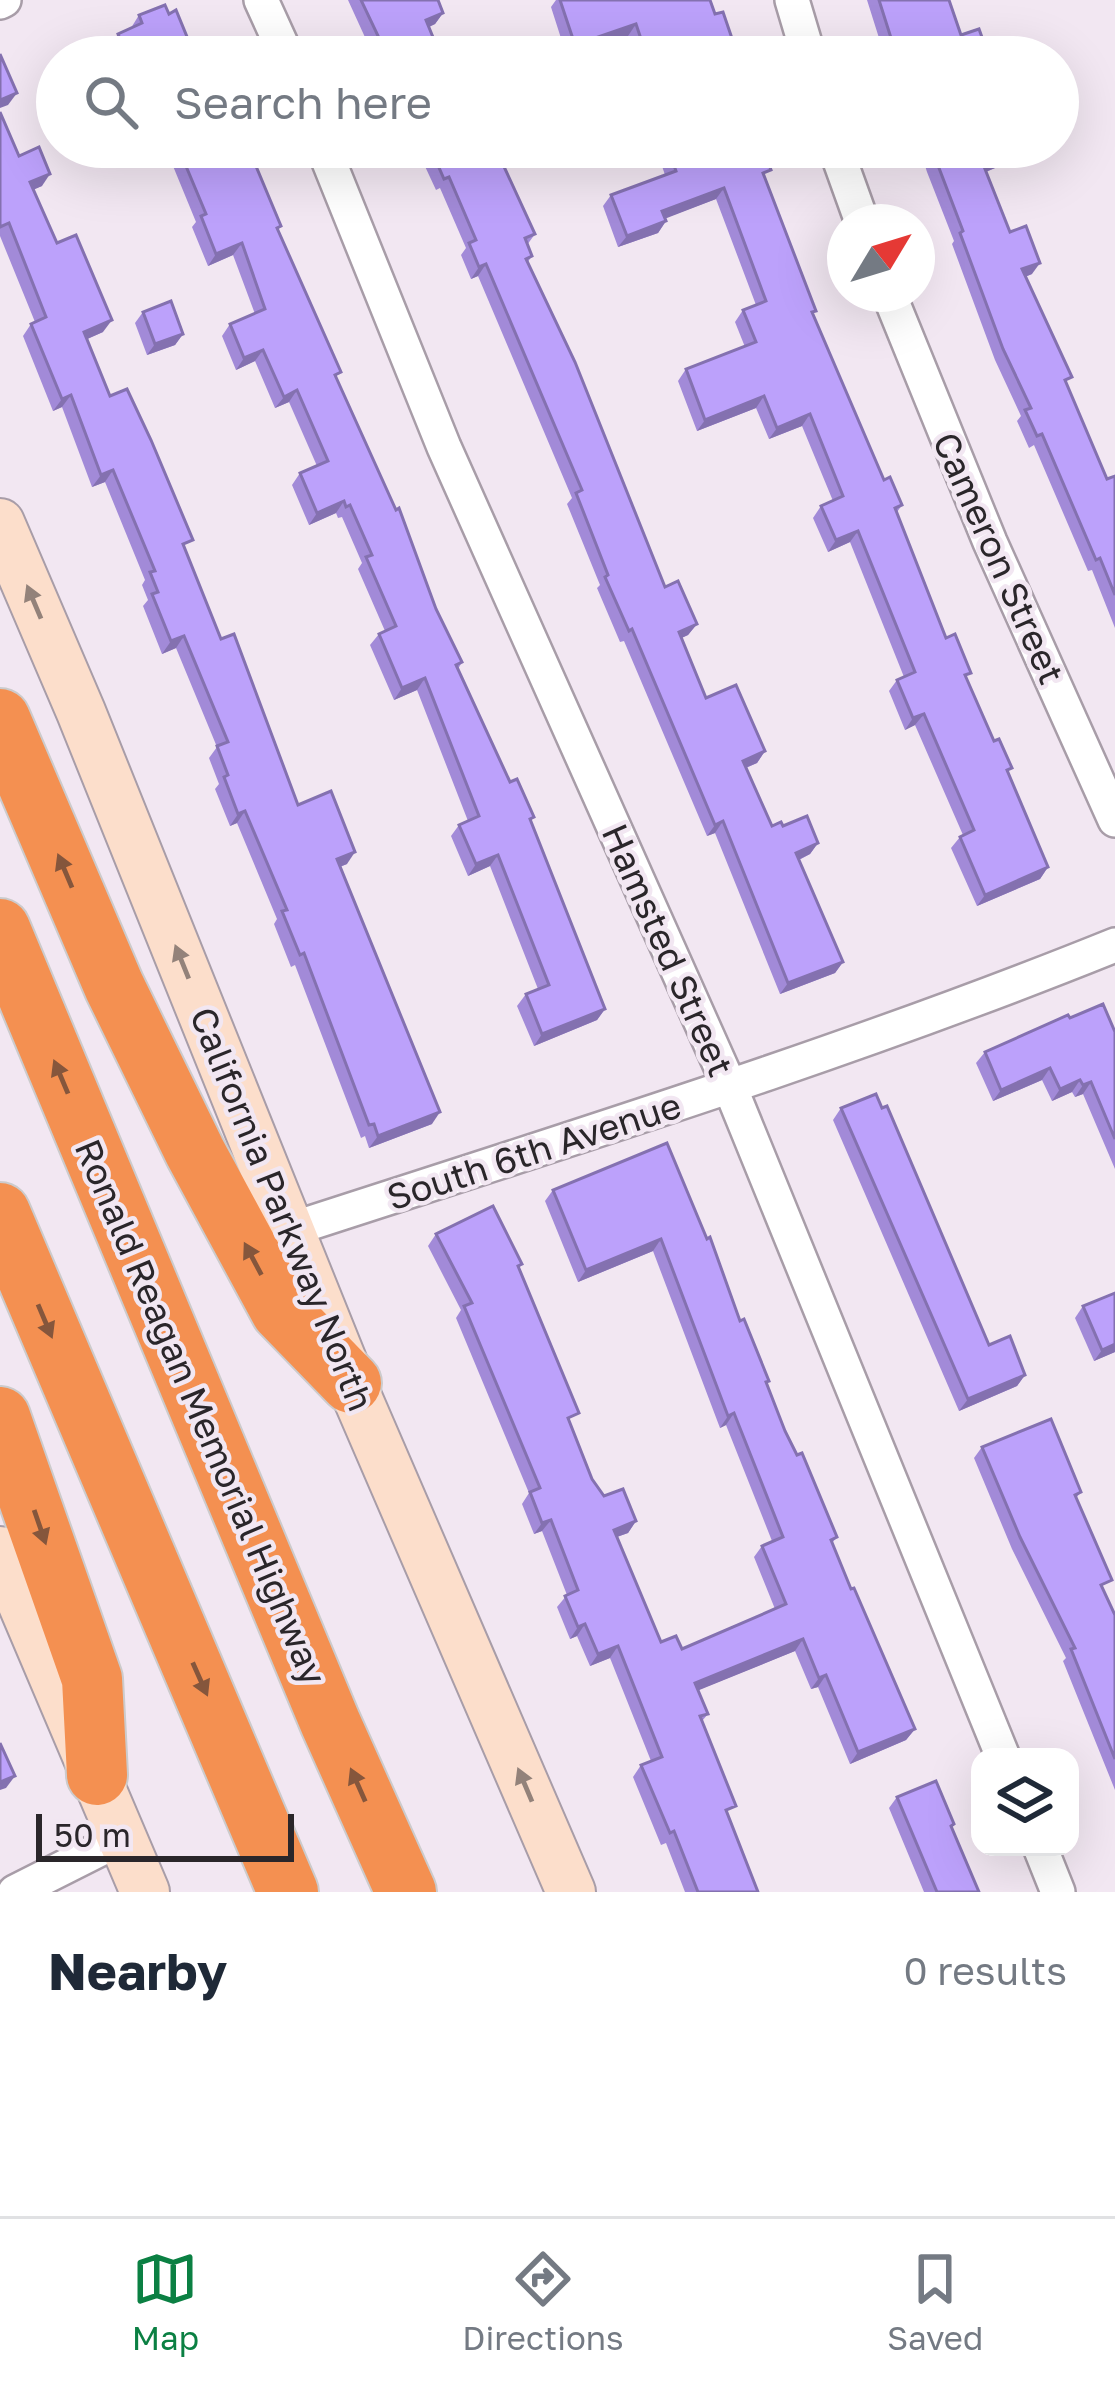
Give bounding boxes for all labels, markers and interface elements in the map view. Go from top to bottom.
search box [36,36,1079,168]
icon: search [78,69,144,135]
text: Search here [174,75,432,129]
north arrow [827,204,935,312]
street label: Cameron Street [925,425,1074,690]
one-way arrow [24,583,43,619]
street label: Hamsted Street [594,817,743,1083]
one-way arrow [54,853,74,888]
one-way arrow [172,944,191,980]
street label: California Parkway North [182,1001,383,1417]
one-way arrow [51,1059,70,1095]
street label: South 6th Avenue [382,1083,686,1218]
street label: Ronald Reagan Memorial Highway [67,1133,336,1691]
one-way arrow [243,1242,264,1277]
one-way arrow [36,1304,55,1340]
one-way arrow [31,1509,50,1546]
one-way arrow [191,1661,210,1697]
map controls [971,1748,1079,1856]
button: layers [971,1748,1079,1856]
one-way arrow [348,1767,368,1802]
one-way arrow [514,1767,534,1802]
scale bar [36,1808,294,1861]
text: 50 m [54,1815,131,1854]
text: Nearby [48,1940,227,2001]
text: 0 results [903,1947,1067,1994]
tab: Map [132,2246,199,2357]
tab: Directions [462,2246,624,2357]
tab: Saved [887,2246,983,2357]

